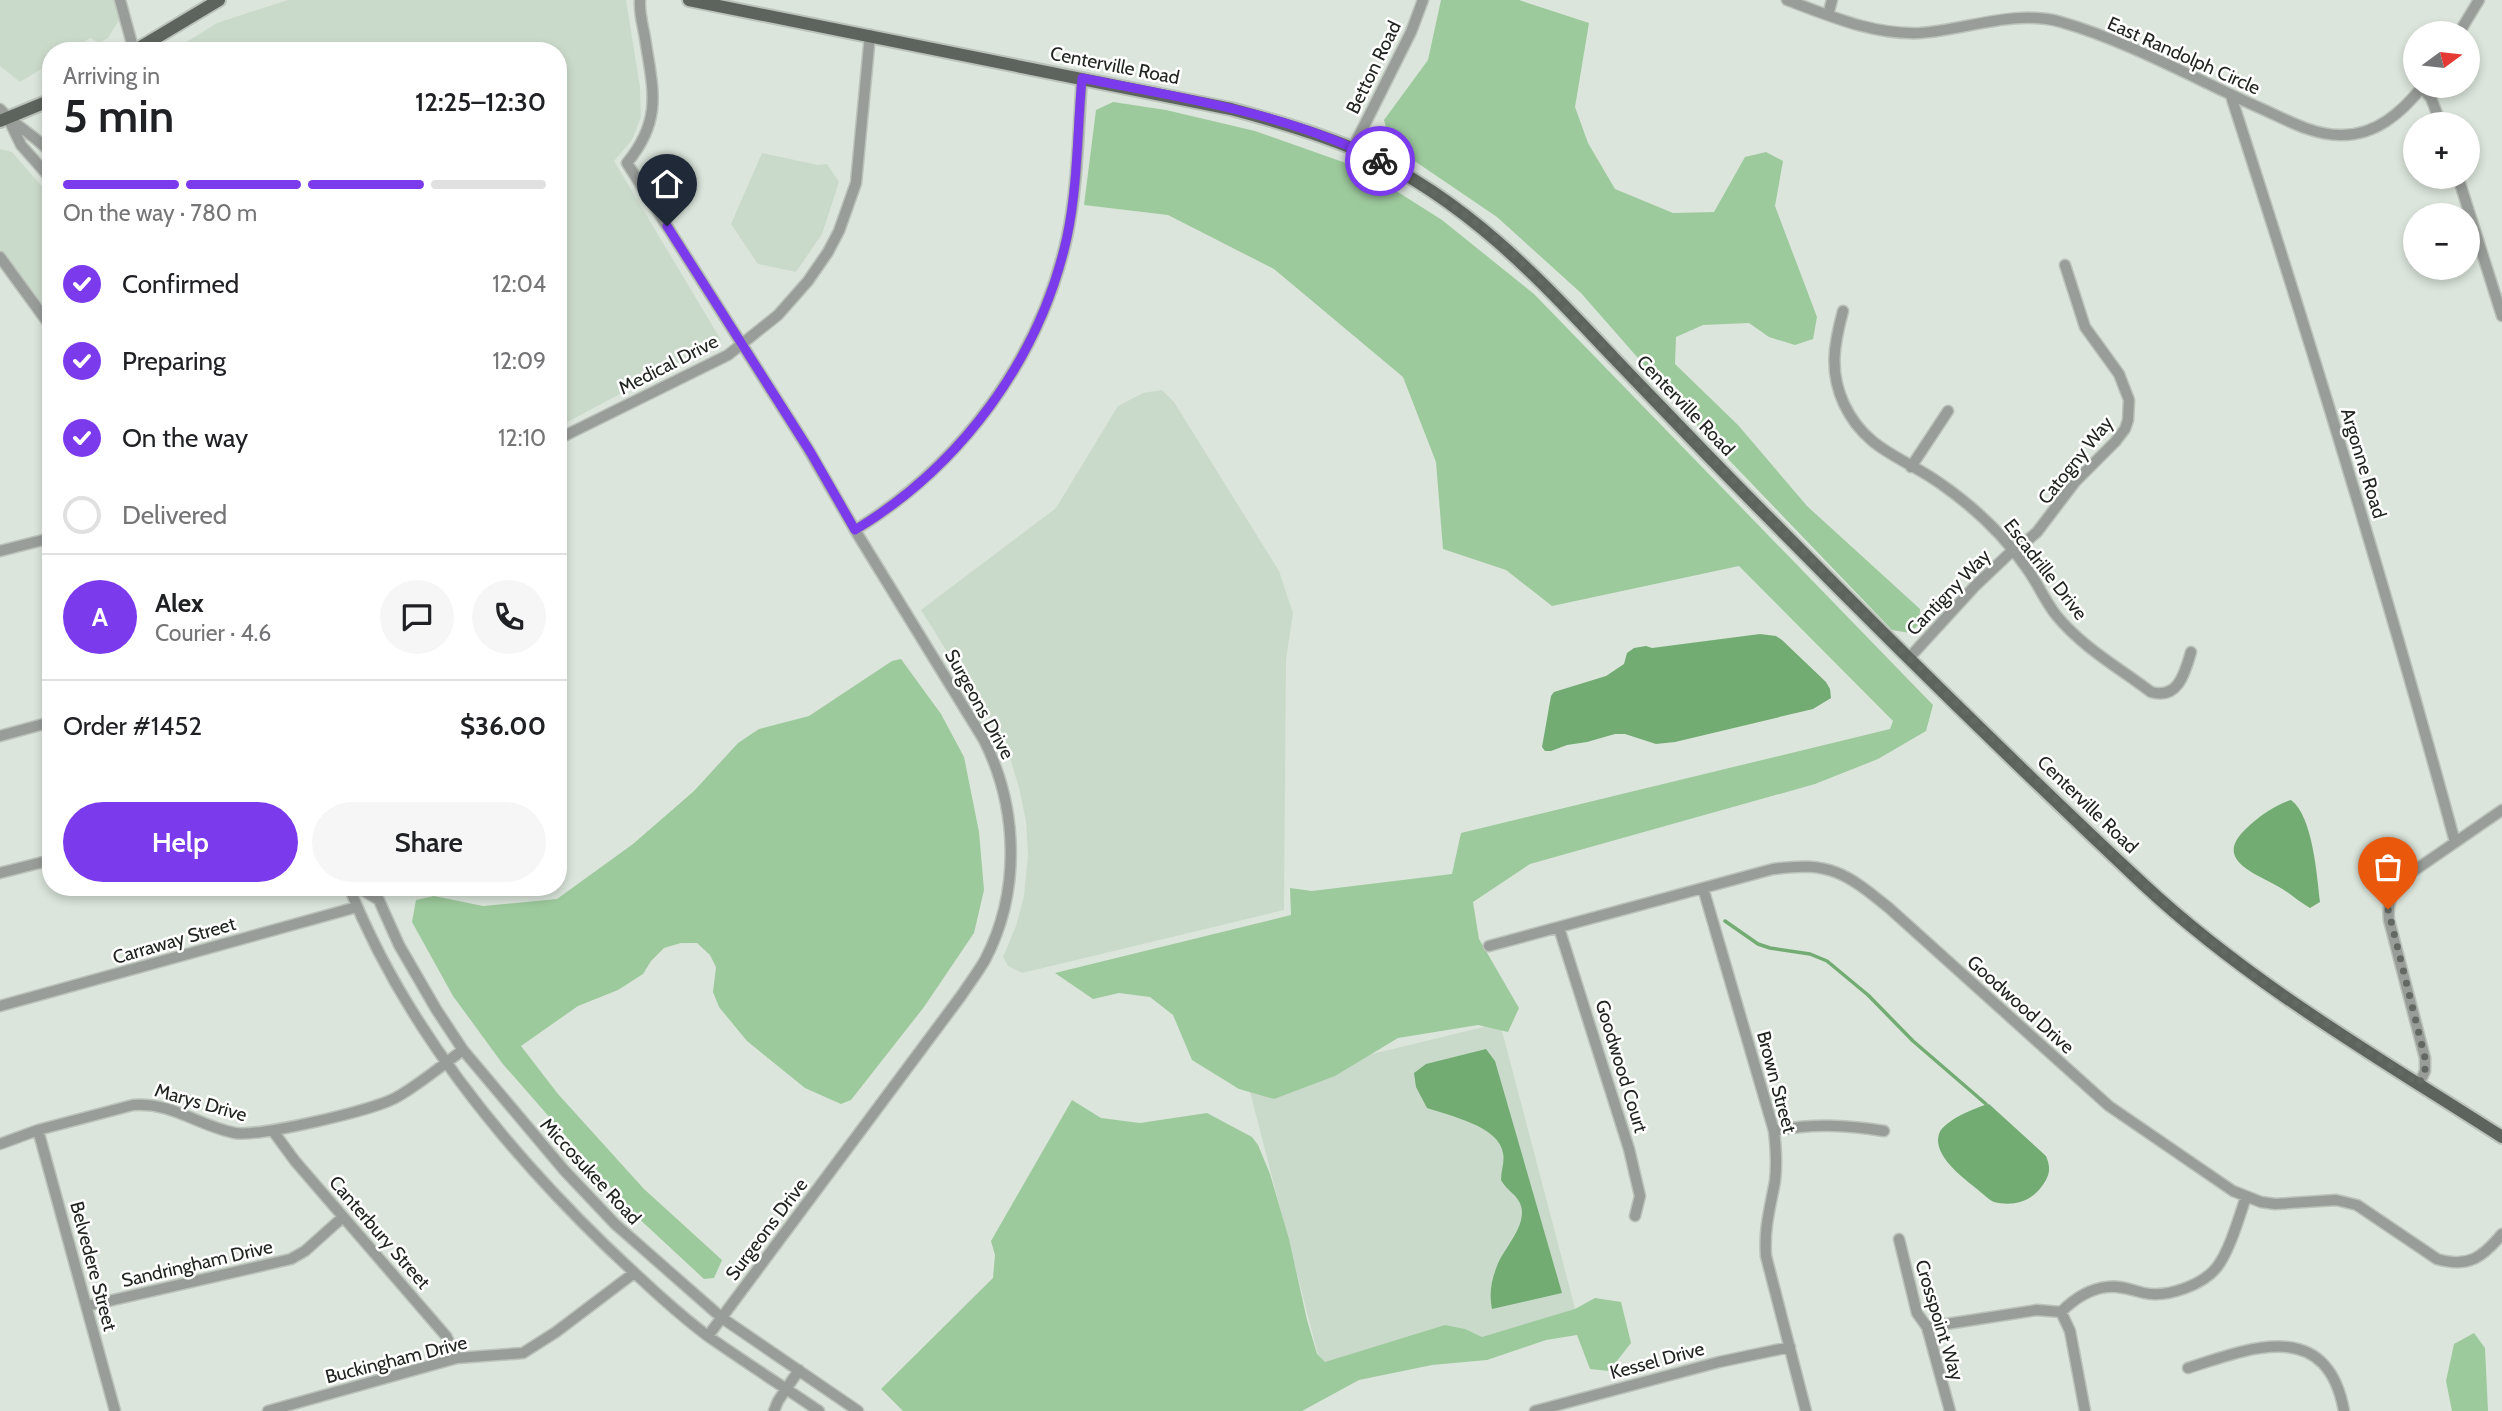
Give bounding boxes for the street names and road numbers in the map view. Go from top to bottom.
street label: East Randolph Circle [2104,11,2264,100]
street label: Betton Road [1341,17,1406,117]
street label: Centerville Road [1048,42,1181,89]
street label: Medical Drive [615,329,722,399]
street label: Centerville Road [1632,350,1739,461]
street label: Argonne Road [2336,405,2391,521]
street label: Catogny Way [2033,411,2118,509]
street label: Escadrille Drive [1999,514,2092,625]
street label: Cantigny Way [1902,544,1995,640]
street label: Surgeons Drive [940,645,1019,763]
street label: Centerville Road [2032,751,2143,858]
street label: Carraway Street [110,912,239,969]
street label: Goodwood Drive [1962,950,2079,1059]
street label: Goodwood Court [1590,997,1653,1136]
street label: Brown Street [1752,1029,1801,1136]
street label: Marys Drive [152,1078,250,1127]
street label: Miccosukee Road [535,1113,646,1229]
street label: Canterbury Street [324,1171,435,1294]
street label: Surgeons Drive [721,1174,812,1285]
street label: Belvedere Street [65,1199,122,1334]
street label: Sandringham Drive [119,1235,275,1292]
street label: Crosspoint Way [1910,1257,1969,1384]
street label: Buckingham Drive [323,1331,470,1388]
street label: Kessel Drive [1607,1337,1707,1384]

